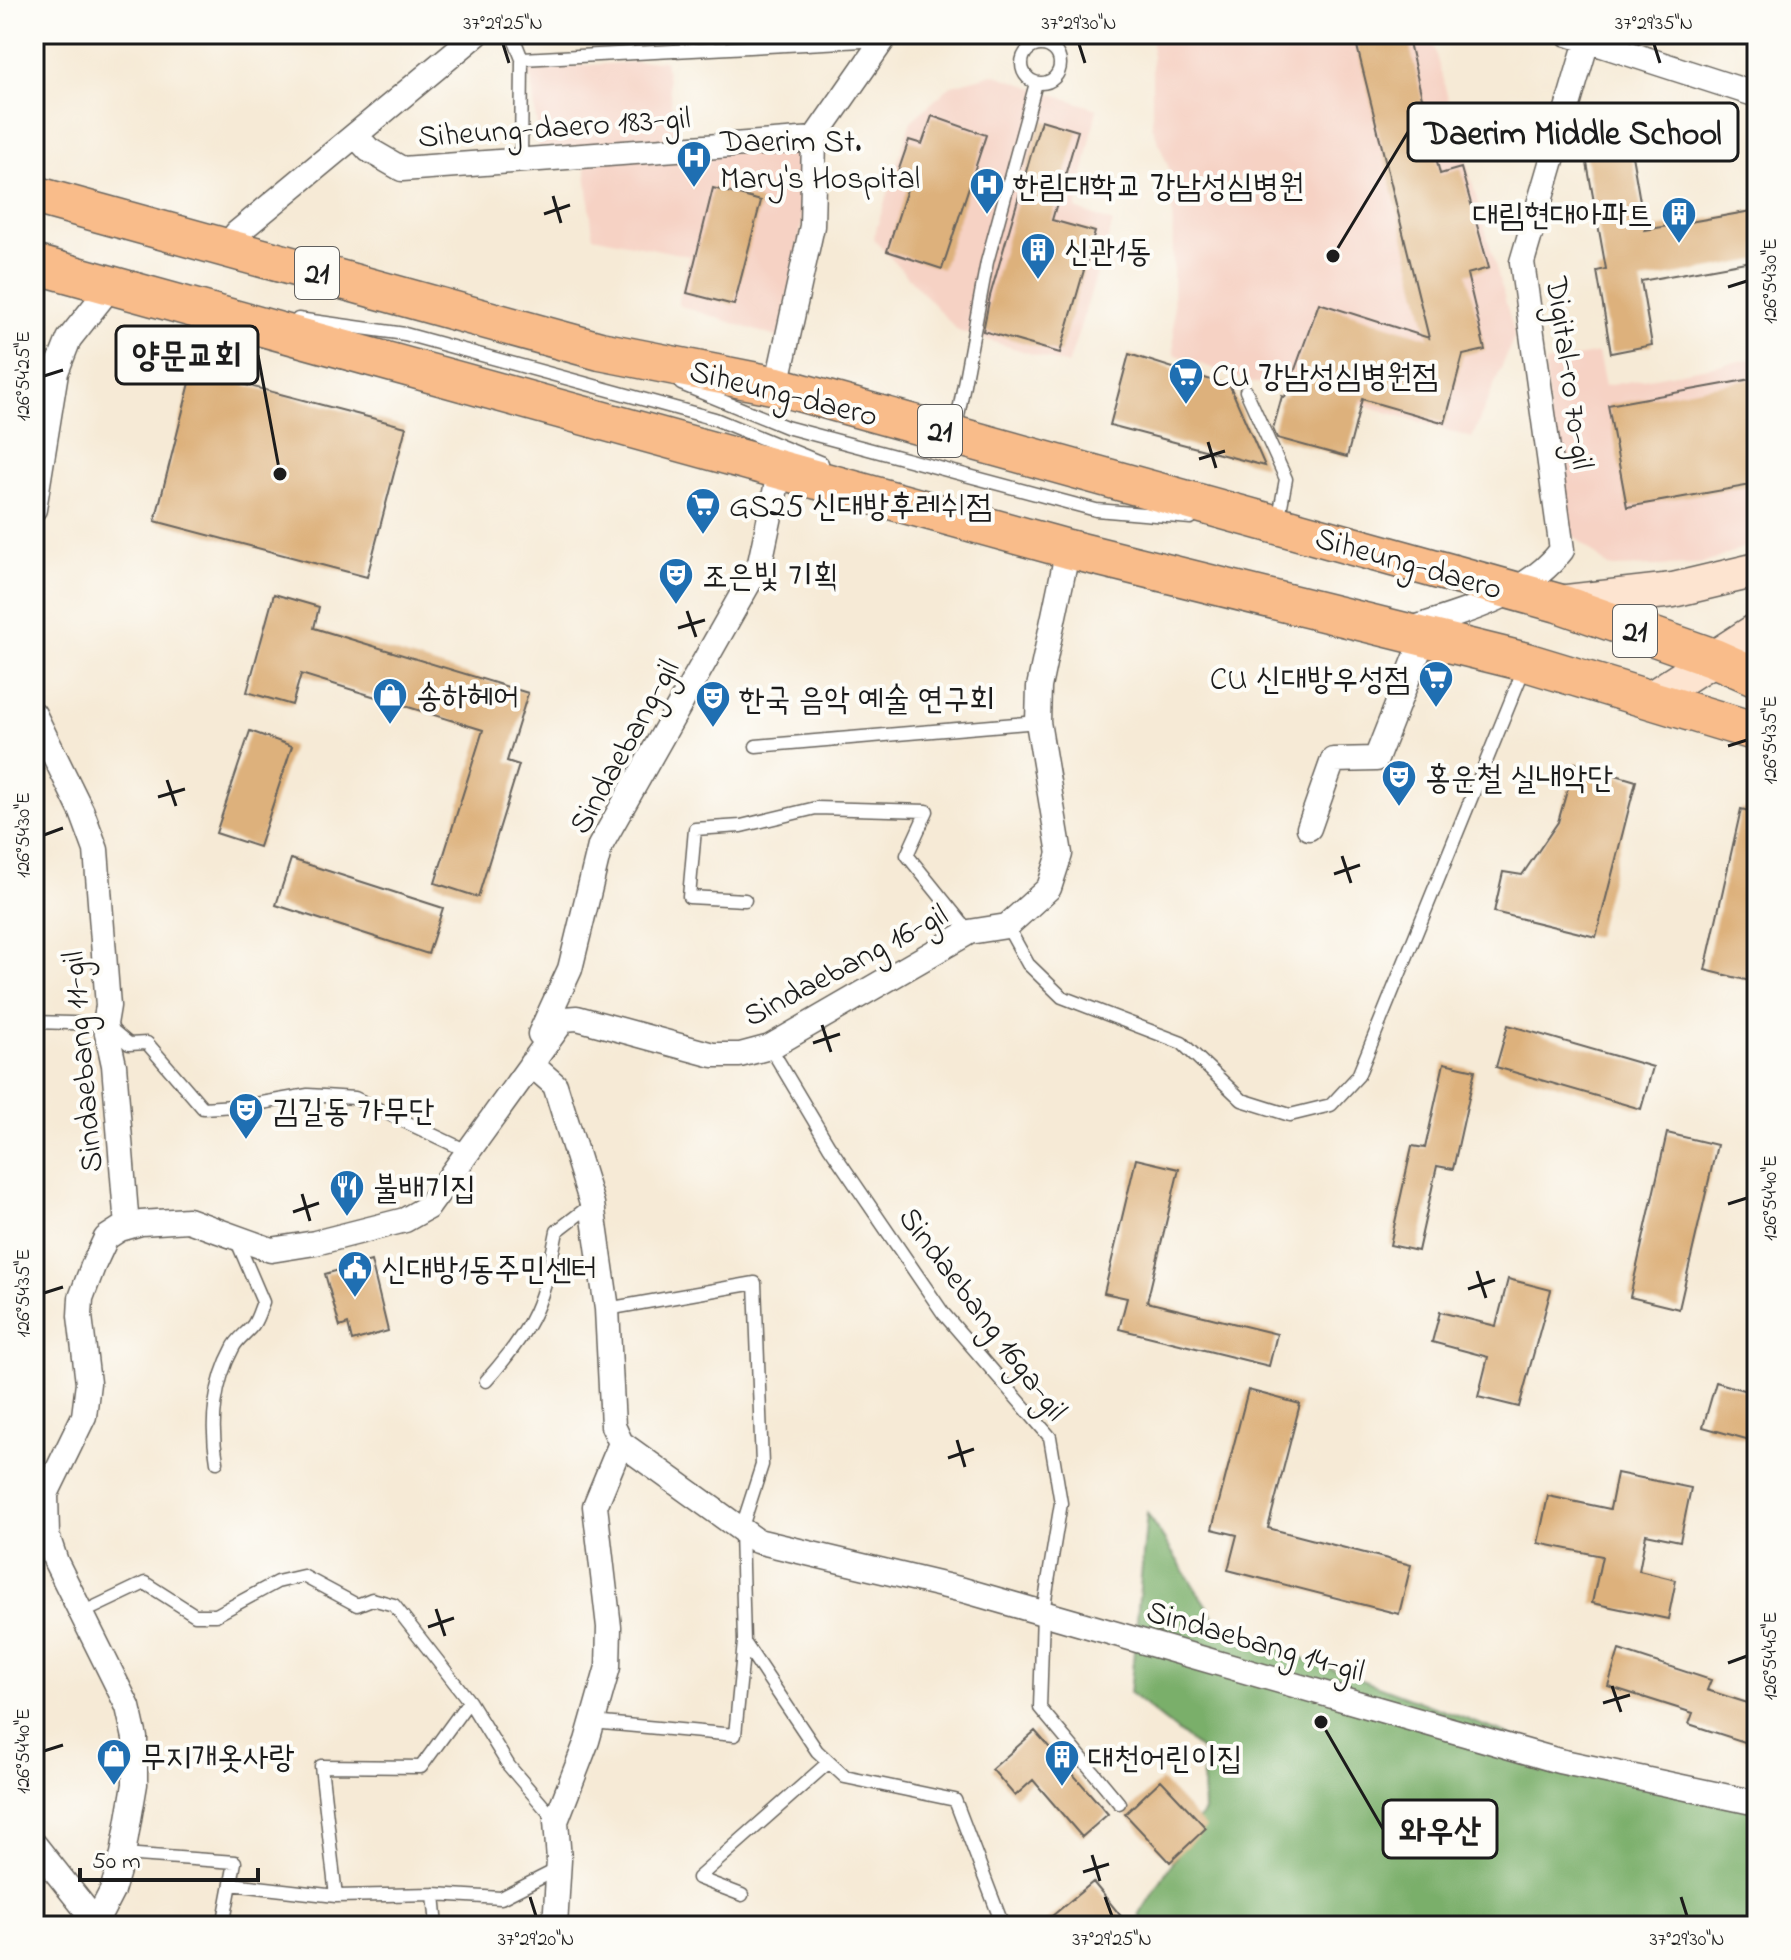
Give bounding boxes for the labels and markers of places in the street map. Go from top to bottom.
callout: Daerim Middle School [1408,103,1738,161]
place label: Daerim St. Mary's Hospital [719,120,920,204]
hospital icon: Daerim St. Mary's Hospital [675,139,713,189]
place label: 한림대학교 강남성심병원 [1013,165,1304,212]
hospital icon: 한림대학교 강남성심병원 [968,166,1006,216]
place label: 대림현대아파트 [1473,194,1653,241]
building icon: 대림현대아파트 [1660,195,1698,245]
place label: 신관1동 [1064,230,1151,277]
building icon: 신관1동 [1019,231,1057,281]
callout: 양문교회 [116,326,258,384]
place label: CU 강남성심병원점 [1212,355,1438,402]
supermarket icon: CU 강남성심병원점 [1167,356,1205,406]
place label: GS25 신대방후레쉬점 [729,485,992,532]
supermarket icon: GS25 신대방후레쉬점 [684,486,722,536]
place label: 조은빛 기획 [702,555,839,602]
theatre icon: 조은빛 기획 [657,556,695,606]
place label: CU 신대방우성점 [1210,658,1410,705]
supermarket icon: CU 신대방우성점 [1417,659,1455,709]
place label: 송하헤어 [416,675,519,722]
shop icon: 송하헤어 [371,676,409,726]
place label: 한국 음악 예술 연구회 [739,678,995,725]
theatre icon: 한국 음악 예술 연구회 [694,679,732,729]
place label: 홍운철 실내악단 [1425,757,1613,804]
theatre icon: 홍운철 실내악단 [1380,758,1418,808]
place label: 김길동 가무단 [272,1090,435,1137]
theatre icon: 김길동 가무단 [227,1091,265,1141]
place label: 불배기집 [373,1167,476,1214]
restaurant icon: 불배기집 [328,1168,366,1218]
place label: 신대방1동주민센터 [381,1248,597,1295]
public building icon: 신대방1동주민센터 [336,1249,374,1299]
place label: 무지개옷사랑 [140,1736,295,1783]
shop icon: 무지개옷사랑 [95,1737,133,1787]
place label: 대천어린이집 [1088,1737,1243,1784]
building icon: 대천어린이집 [1043,1738,1081,1788]
callout: 와우산 [1383,1800,1497,1858]

